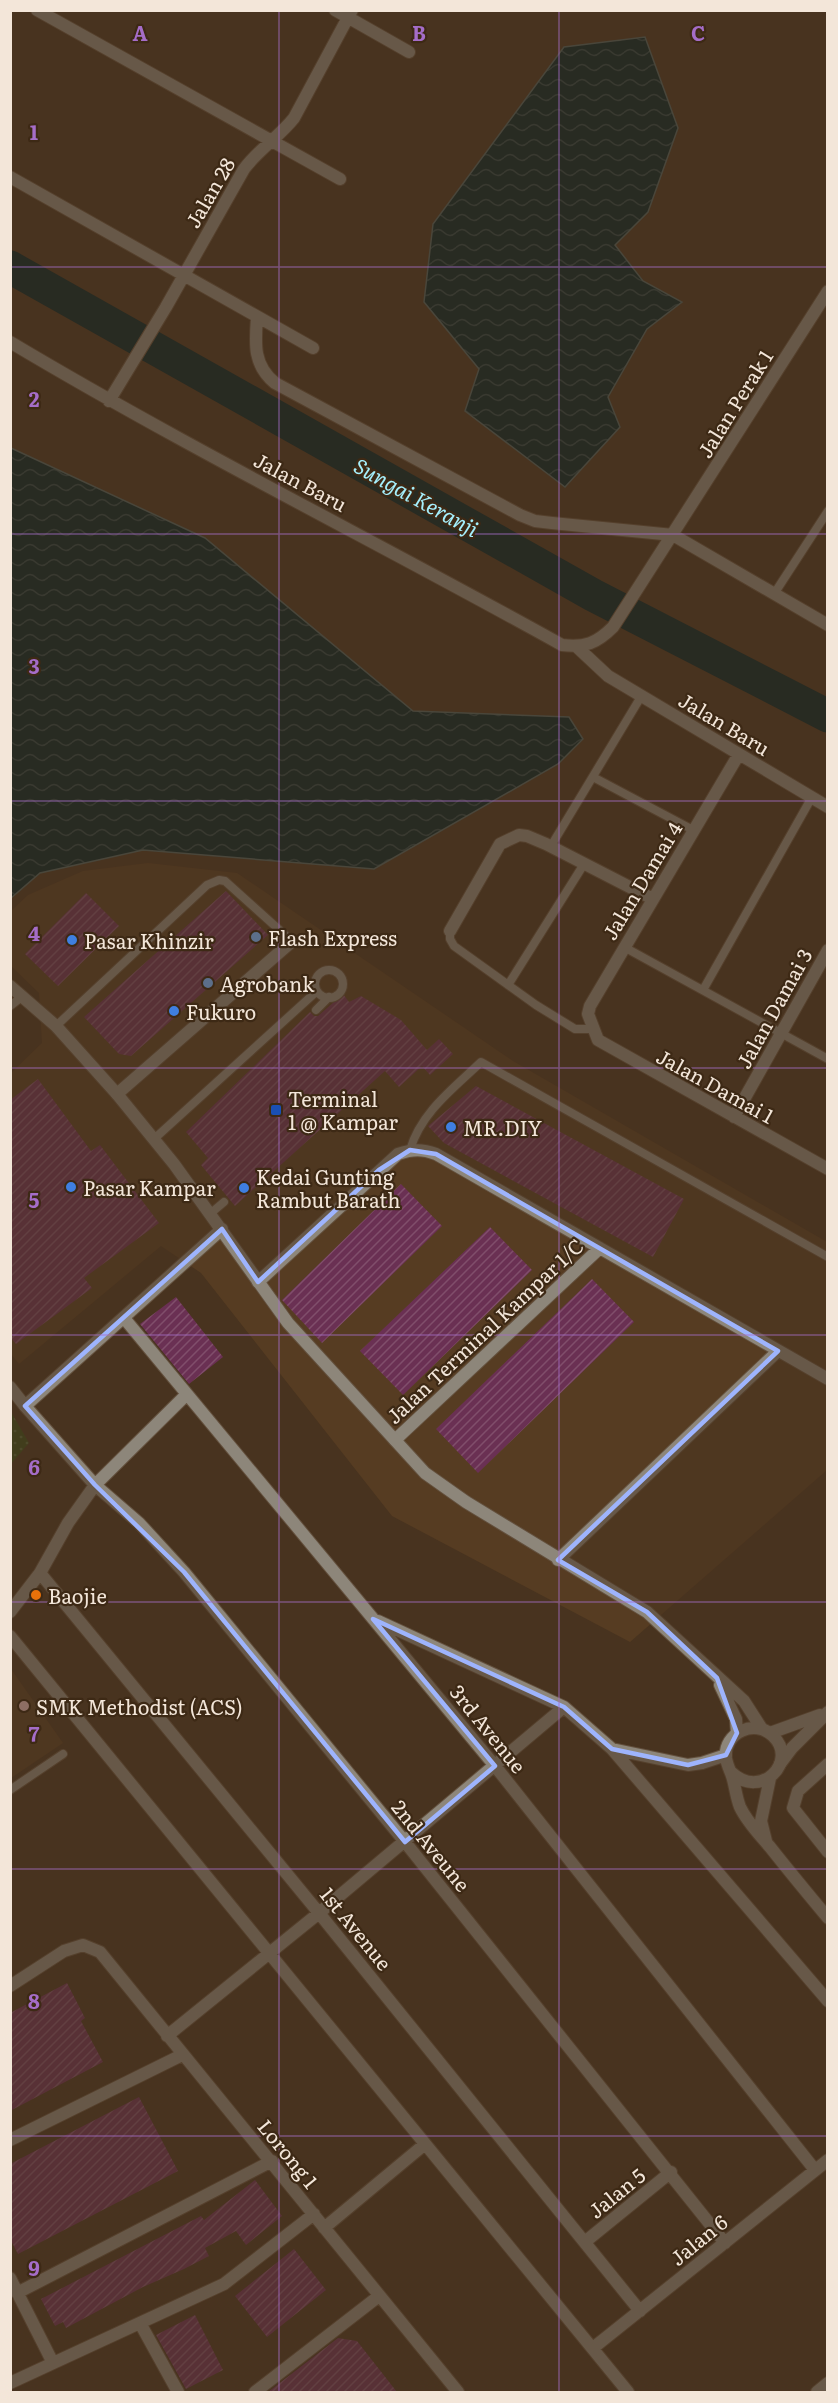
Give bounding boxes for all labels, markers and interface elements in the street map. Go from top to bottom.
text: A [132,17,148,47]
text: B [412,17,426,47]
text: C [691,17,705,47]
text: 1 [30,116,38,146]
street label: Jalan 28 [177,151,241,233]
street label: Jalan Perak 1 [689,343,779,463]
text: 2 [29,383,40,413]
street label: Jalan Baru [249,444,353,518]
water label: Sungai Keranji [349,449,485,543]
text: 3 [28,650,40,680]
street label: Jalan Baru [674,684,777,762]
street label: Jalan Damai 4 [594,815,688,945]
text: 4 [28,917,40,947]
place label: Flash Express [268,922,397,952]
place label: Pasar Khinzir [84,925,214,955]
marker: Flash Express [249,930,263,944]
marker: Pasar Khinzir [65,933,79,947]
street label: Jalan Damai 3 [728,942,818,1074]
place label: Agrobank [220,968,315,998]
marker: Agrobank [201,976,215,990]
place label: Fukuro [186,996,256,1026]
marker: Fukuro [167,1004,181,1018]
street label: Jalan Damai 1 [652,1040,780,1130]
place label: Terminal 1 @ Kampar [288,1083,399,1136]
marker: Terminal 1 @ Kampar [269,1103,283,1117]
place label: MR.DIY [463,1112,542,1142]
marker: MR.DIY [444,1120,458,1134]
place label: Kedai Gunting Rambut Barath [256,1161,401,1214]
place label: Pasar Kampar [83,1172,216,1202]
marker: Pasar Kampar [64,1180,78,1194]
marker: Kedai Gunting Rambut Barath [237,1181,251,1195]
text: 5 [29,1184,40,1214]
street label: Jalan Terminal Kampar 1/C [379,1230,589,1430]
text: 6 [28,1451,40,1481]
place label: Baojie [48,1580,107,1610]
marker: Baojie [29,1588,43,1602]
street label: 3rd Avenue [444,1677,534,1779]
place label: SMK Methodist (ACS) [36,1691,243,1721]
marker: SMK Methodist (ACS) [17,1699,31,1713]
text: 7 [29,1718,40,1748]
street label: 2nd Aveune [386,1793,478,1897]
street label: 1st Avenue [314,1880,400,1976]
text: 8 [28,1985,40,2015]
street label: Lorong 1 [252,2112,326,2194]
street label: Jalan 5 [581,2160,651,2224]
street label: Jalan 6 [663,2206,733,2272]
text: 9 [28,2252,40,2282]

